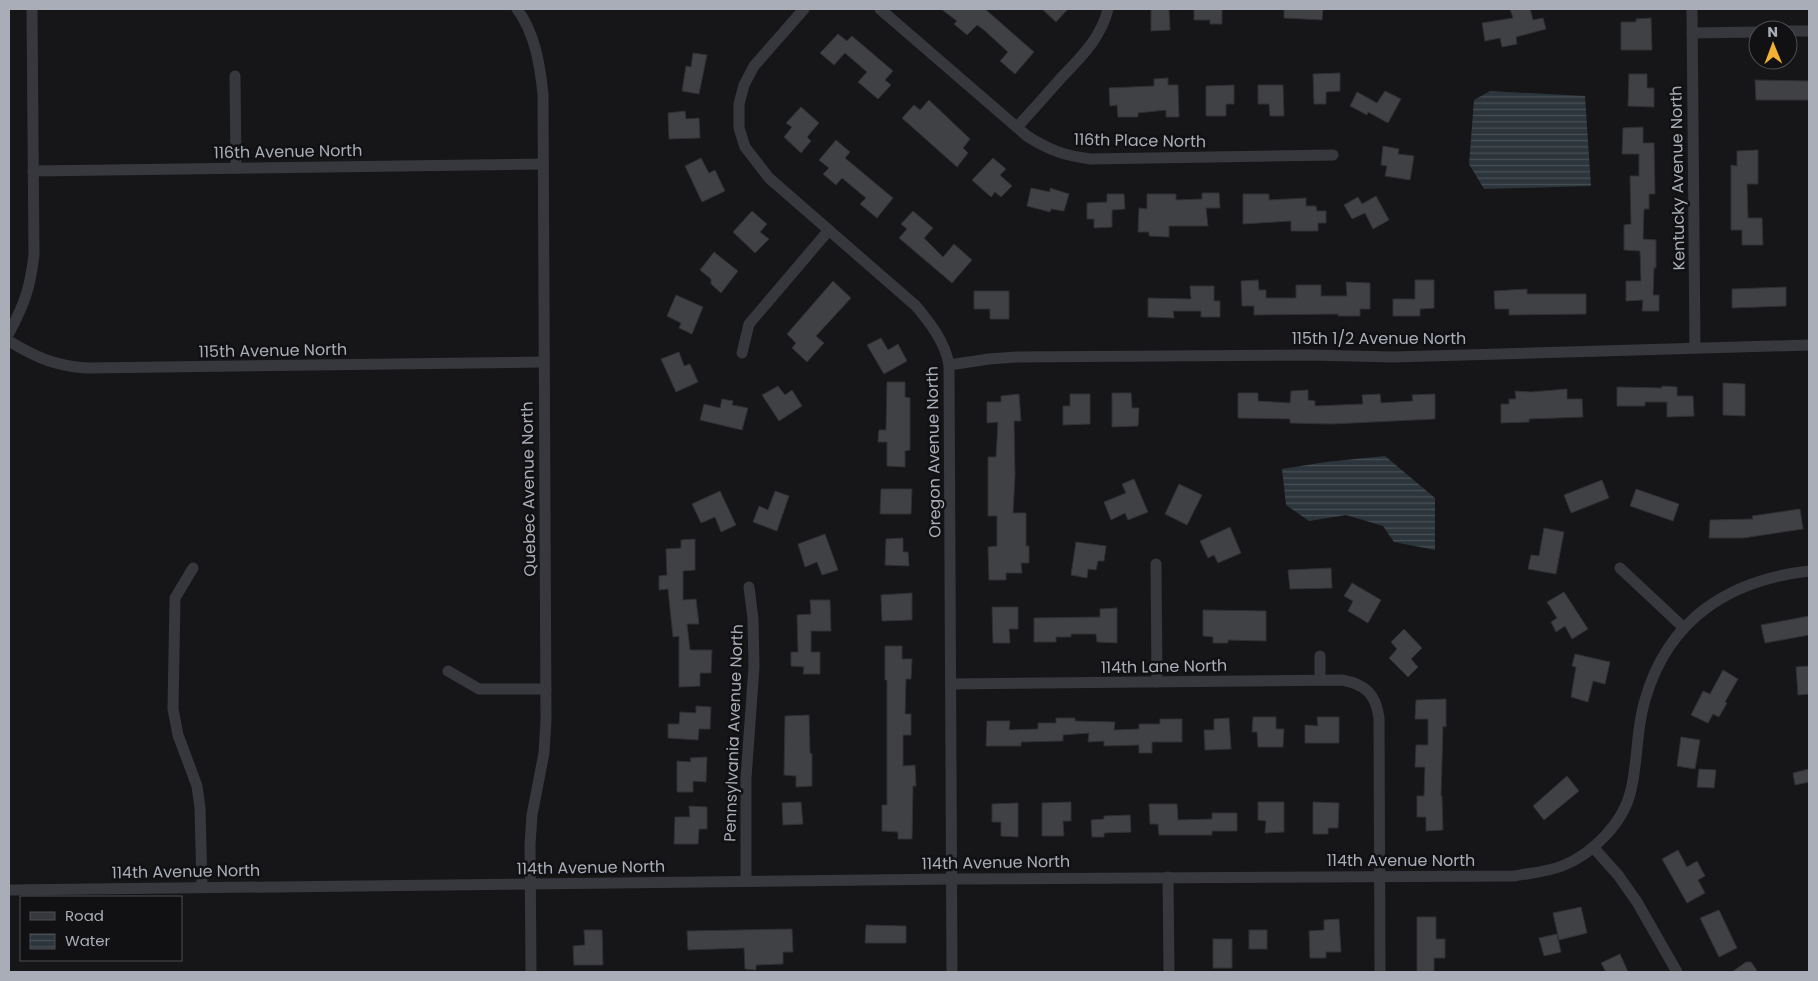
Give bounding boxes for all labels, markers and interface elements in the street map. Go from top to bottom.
north arrow [1748,20,1798,70]
text: N [1767,22,1778,42]
street label: Kentucky Avenue North [1664,85,1691,271]
street label: 116th Place North [1074,128,1206,153]
street label: 116th Avenue North [214,139,363,164]
street label: 115th 1/2 Avenue North [1292,327,1466,350]
street label: 115th Avenue North [199,338,347,363]
street label: Oregon Avenue North [921,366,946,538]
street label: Quebec Avenue North [515,401,542,577]
street label: Pennsylvania Avenue North [718,624,749,842]
street label: 114th Lane North [1101,654,1227,679]
street label: 114th Avenue North [1327,849,1475,872]
street label: 114th Avenue North [922,850,1070,875]
street label: 114th Avenue North [517,855,665,880]
street label: 114th Avenue North [112,859,260,884]
legend [20,896,182,961]
text: Road [65,905,104,926]
text: Water [65,930,111,951]

